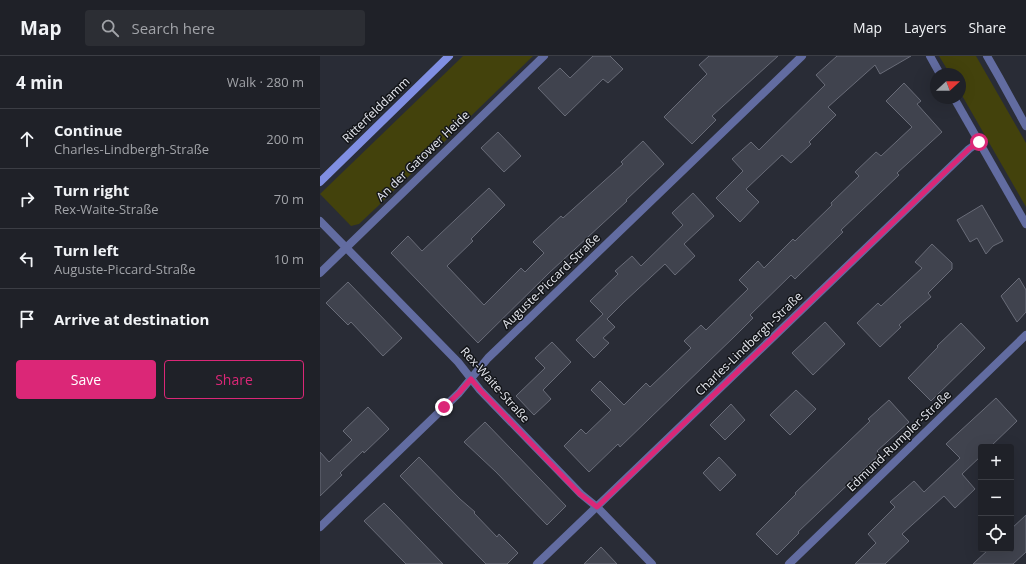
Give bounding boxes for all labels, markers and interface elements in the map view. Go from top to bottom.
search box [85,10,365,46]
text: Map [20,15,61,41]
icon: search [99,17,121,39]
text: Search here [131,18,215,38]
text: Map [853,18,882,37]
text: Layers [904,18,946,37]
text: Share [968,18,1006,37]
north arrow [930,68,966,104]
text: 4 min [16,71,63,94]
text: Walk · 280 m [227,73,304,91]
street label: Ritterfelddamm [338,73,413,146]
street label: An der Gatower Heide [372,106,473,205]
text: Continue [54,120,122,140]
icon: ahead [16,128,38,150]
text: 200 m [266,130,304,148]
route start [970,133,988,151]
text: Charles-Lindbergh-Straße [54,140,209,158]
text: Turn right [54,180,129,200]
icon: right [16,188,38,210]
text: 70 m [274,190,304,208]
text: Rex-Waite-Straße [54,200,159,218]
street label: Auguste-Piccard-Straße [498,229,604,332]
text: Turn left [54,240,119,260]
icon: left [16,248,38,270]
text: 10 m [274,250,304,268]
text: Auguste-Piccard-Straße [54,260,195,278]
street label: Charles-Lindbergh-Straße [691,288,806,399]
icon: arrive [16,308,38,330]
text: Arrive at destination [54,309,209,329]
street label: Rex-Waite-Straße [457,343,534,426]
button: Save [16,360,156,399]
button: Share [164,360,304,399]
street label: Edmund-Rumpler-Straße [843,386,955,495]
route end [435,398,453,416]
map controls [978,444,1014,552]
button: + [978,444,1014,480]
button: − [978,480,1014,516]
button: locate [978,516,1014,552]

